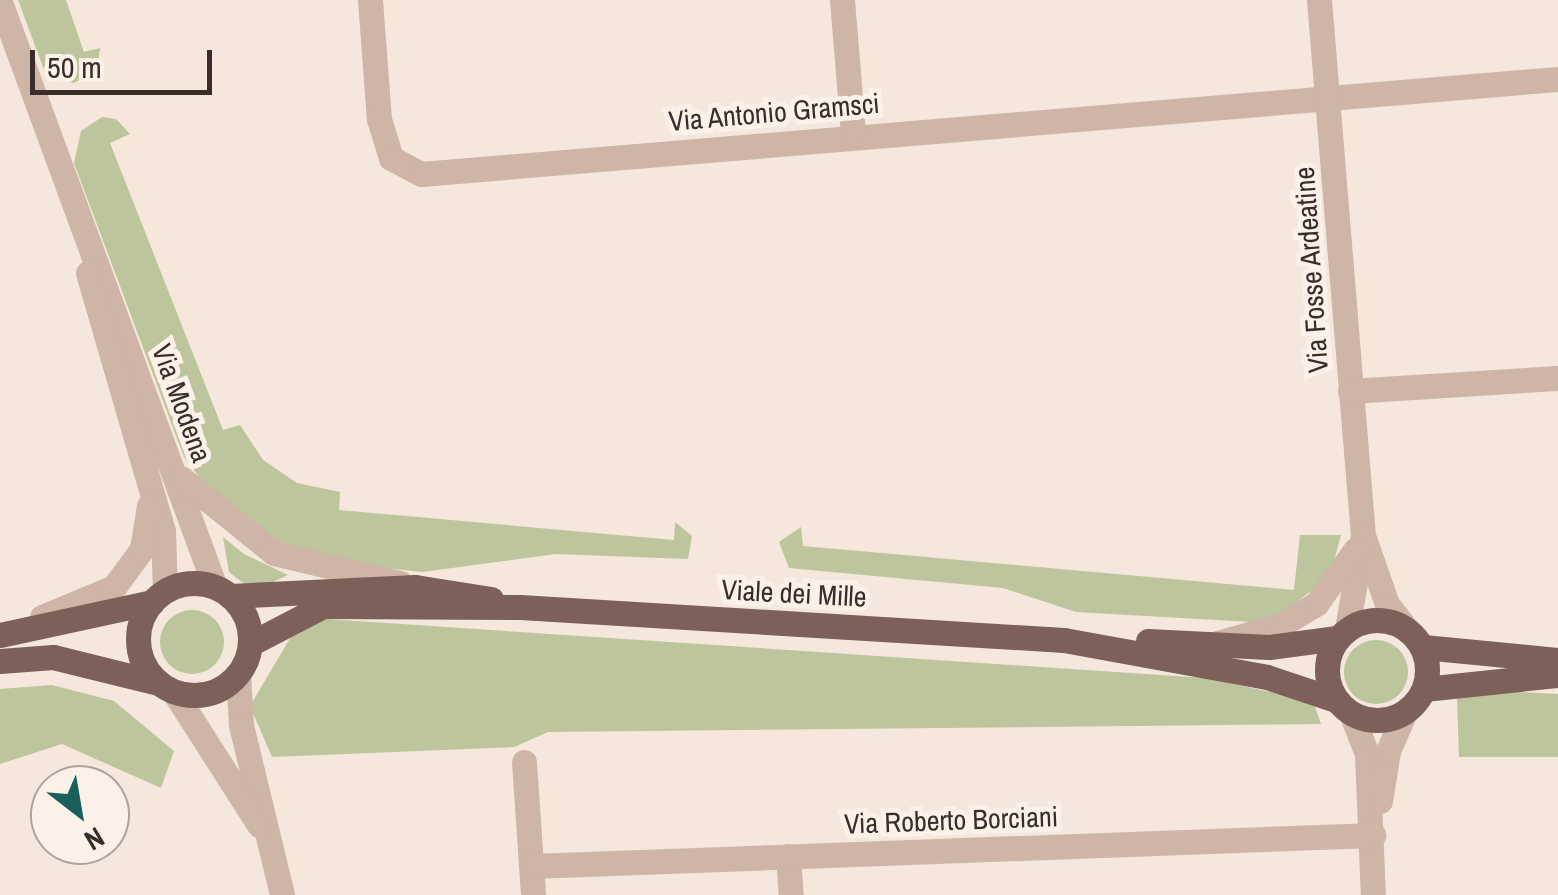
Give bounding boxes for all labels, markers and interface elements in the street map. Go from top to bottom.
scale bar [35,30,218,92]
text: 50 m [47,47,102,87]
street label: Via Antonio Gramsci [667,86,881,138]
street label: Via Fosse Ardeatine [1287,165,1335,375]
street label: Via Modena [145,339,219,467]
street label: Viale dei Mille [721,572,867,614]
north arrow [30,765,130,865]
street label: Via Roberto Borciani [843,799,1059,841]
text: N [78,818,111,860]

